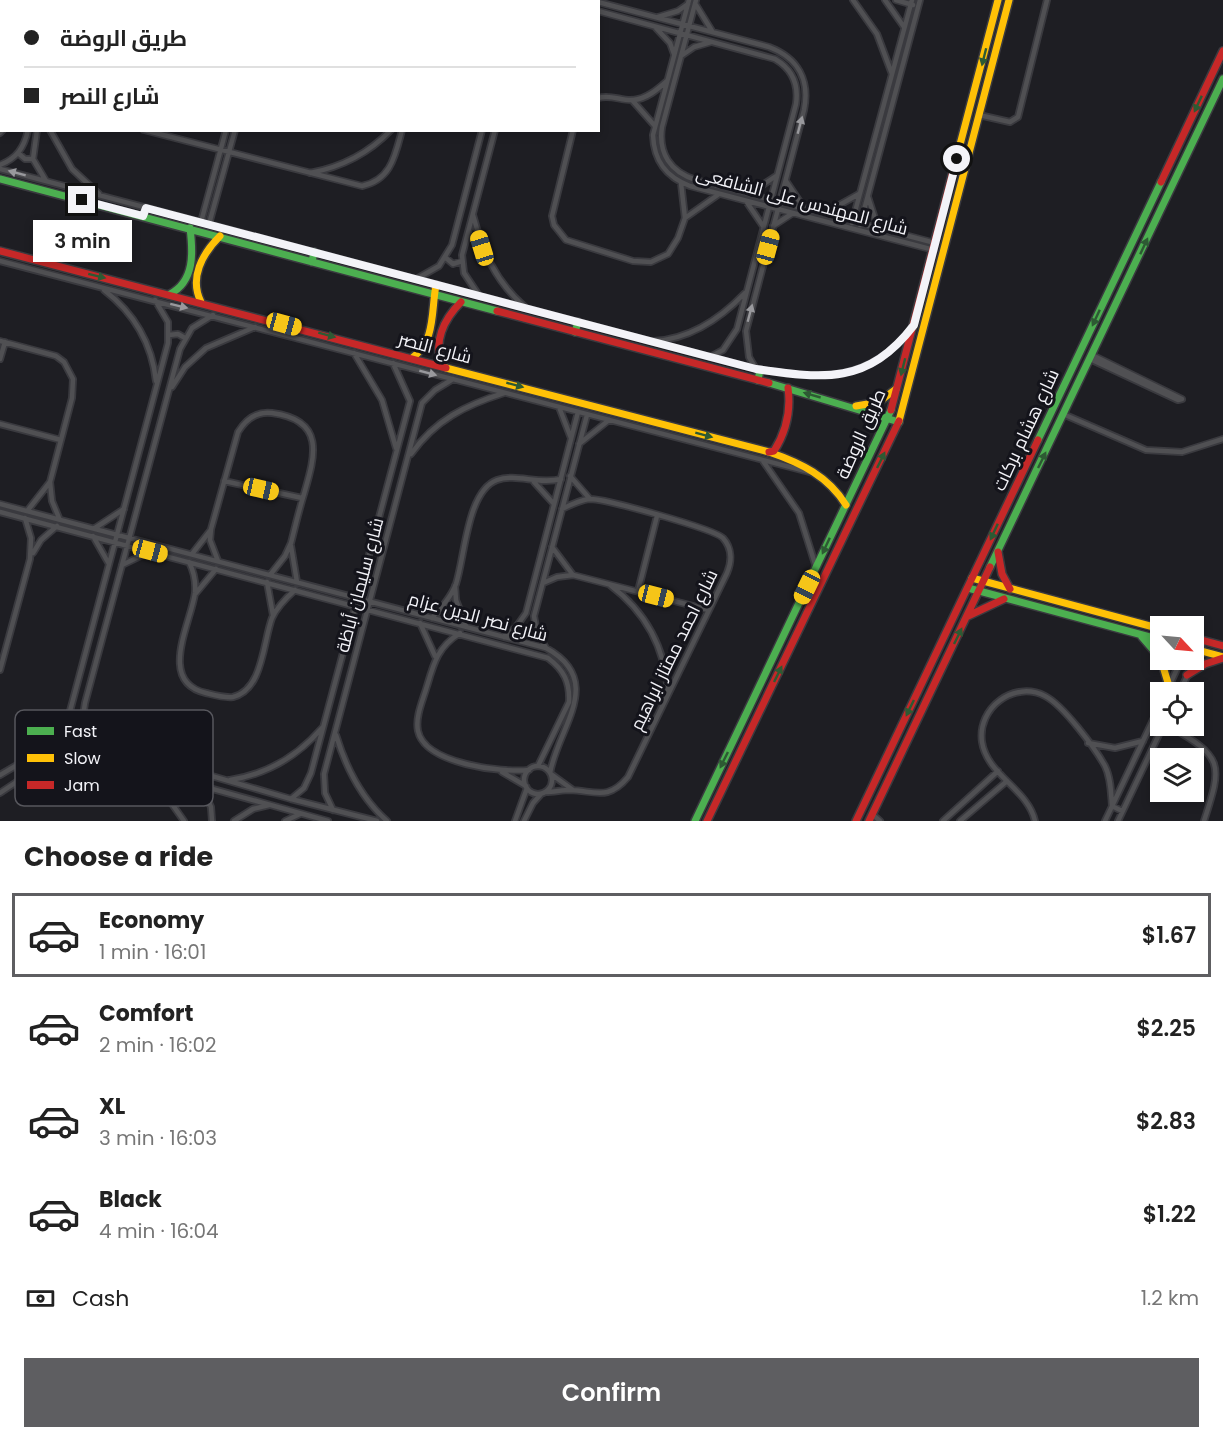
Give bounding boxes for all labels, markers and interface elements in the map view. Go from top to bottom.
text: طريق الروضة [60,23,187,54]
one-way arrow [978,47,988,66]
text: شارع النصر [60,81,159,112]
one-way arrow [1193,95,1202,112]
one-way arrow [796,116,806,134]
route start [943,145,970,172]
street label: شارع المهندس على الشافعى [693,160,911,241]
one-way arrow [8,168,26,178]
route end [68,186,95,213]
callout: 3 min [32,221,132,263]
text: 3 min [54,227,111,255]
car [755,227,781,267]
car [468,228,496,268]
one-way arrow [1139,237,1148,254]
one-way arrow [88,271,107,281]
one-way arrow [170,302,188,312]
one-way arrow [746,304,756,323]
one-way arrow [1092,309,1101,326]
car [264,311,304,337]
street label: شارع النصر [395,325,475,369]
one-way arrow [318,331,336,340]
one-way arrow [898,358,908,377]
street label: شارع هشام بركات [986,365,1065,495]
one-way arrow [419,368,437,378]
one-way arrow [506,381,524,390]
street label: طريق الروضة [830,385,892,483]
one-way arrow [802,390,820,399]
one-way arrow [695,431,713,440]
one-way arrow [1037,451,1046,468]
one-way arrow [876,452,886,469]
car [241,476,281,502]
street label: شارع سليمان أباظة [330,515,389,655]
one-way arrow [990,523,999,540]
car [130,538,170,564]
one-way arrow [822,538,831,555]
street label: شارع احمد ممتاز ابراهيم [624,565,723,734]
car [791,567,823,607]
car [636,583,676,609]
street label: شارع نصر الدين عزام [406,586,551,647]
north arrow [1150,616,1204,670]
map controls [1150,616,1204,802]
one-way arrow [953,627,962,644]
one-way arrow [774,665,783,682]
button: locate [1150,682,1204,736]
one-way arrow [906,699,915,716]
legend [15,710,213,806]
text: Fast [64,720,97,743]
text: Slow [64,747,101,770]
button: layers [1150,748,1204,802]
one-way arrow [720,751,729,768]
text: Jam [64,774,100,797]
text: Choose a ride [24,838,213,875]
text: Economy [99,905,204,936]
icon: car [27,908,81,962]
text: $1.67 [1142,920,1196,951]
text: 1 min · 16:01 [99,938,206,966]
text: Comfort [99,998,193,1029]
icon: car [27,1001,81,1055]
text: $2.25 [1136,1013,1196,1044]
text: 2 min · 16:02 [99,1031,217,1059]
text: XL [99,1091,125,1122]
icon: car [27,1094,81,1148]
text: $2.83 [1136,1106,1196,1137]
text: 3 min · 16:03 [99,1124,217,1152]
text: Black [99,1184,162,1215]
icon: car [27,1187,81,1241]
text: $1.22 [1143,1199,1196,1230]
text: 4 min · 16:04 [99,1217,219,1245]
icon: cash [24,1282,57,1315]
text: Cash [72,1283,129,1314]
text: 1.2 km [1141,1284,1199,1312]
button: Confirm [24,1358,1199,1427]

